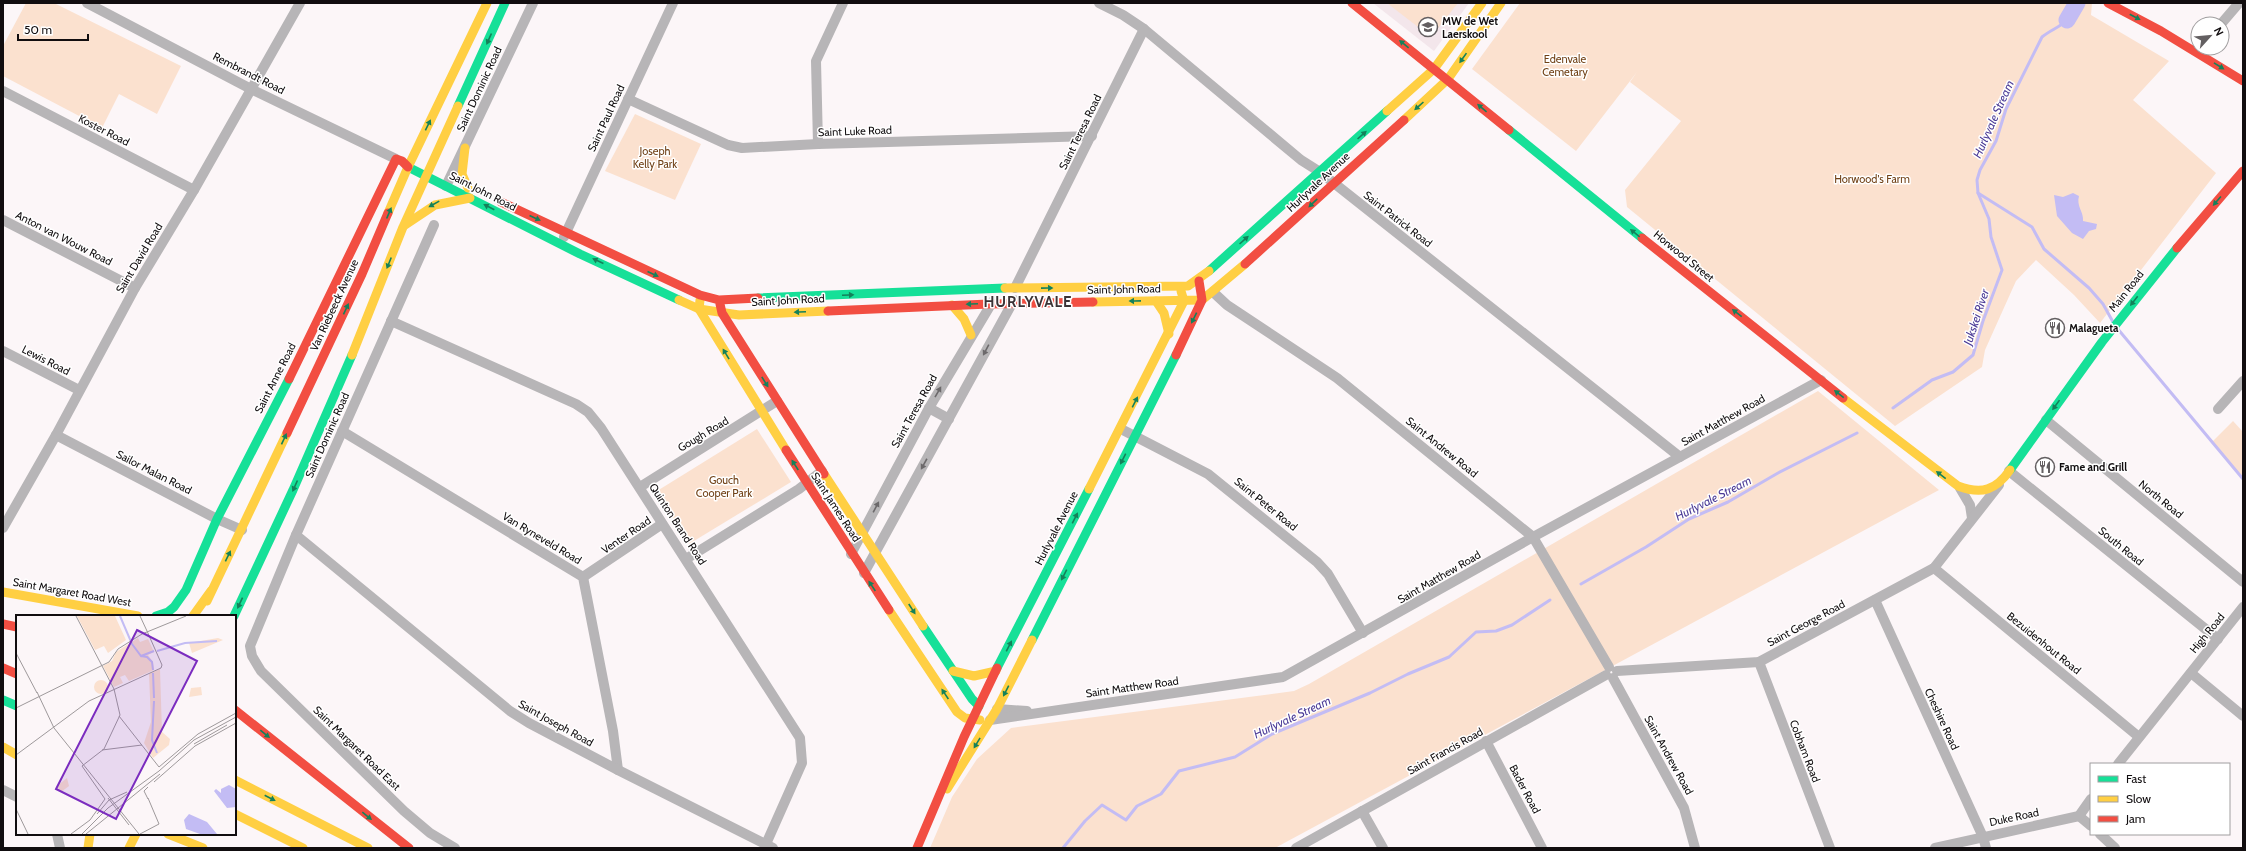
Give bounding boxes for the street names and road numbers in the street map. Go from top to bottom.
street label: Saint Dominic Road [453,44,505,134]
street label: Rembrandt Road [211,49,287,97]
street label: Saint Paul Road [584,82,628,154]
street label: Saint Teresa Road [1056,92,1104,172]
street label: Koster Road [76,111,132,149]
street label: Saint Luke Road [818,123,892,139]
street label: Hurlyvale Avenue [1284,149,1353,215]
street label: Saint John Road [447,168,519,214]
street label: Saint Patrick Road [1361,188,1435,250]
street label: Anton van Wouw Road [13,208,115,268]
street label: Saint David Road [113,220,165,296]
street label: Horwood Street [1651,227,1717,285]
street label: Van Riebeeck Avenue [307,257,361,353]
street label: Main Road [2105,267,2147,315]
street label: Saint John Road [1087,281,1161,297]
street label: Saint John Road [751,291,825,309]
street label: Saint Anne Road [251,340,299,416]
street label: Lewis Road [20,342,72,378]
street label: Saint Teresa Road [888,372,940,450]
street label: Saint Dominic Road [302,390,352,480]
street label: Saint Matthew Road [1679,391,1767,449]
street label: Gough Road [675,413,731,455]
street label: Saint Andrew Road [1403,414,1481,480]
street label: Sailor Malan Road [114,447,194,497]
street label: Saint James Road [808,469,864,545]
street label: Saint Peter Road [1232,474,1300,534]
street label: North Road [2136,477,2186,521]
street label: Quinton Brand Road [646,480,710,568]
street label: Hurlyvale Avenue [1031,488,1081,567]
street label: Van Ryneveld Road [500,509,584,567]
street label: Venter Road [599,513,653,557]
street label: South Road [2096,523,2146,569]
street label: Saint Matthew Road [1395,548,1483,606]
street label: Saint Margaret Road West [12,575,133,609]
street label: Saint George Road [1765,597,1847,649]
street label: Bezuidenhout Road [2004,609,2084,677]
street label: High Road [2187,610,2227,656]
street label: Saint Matthew Road [1085,674,1179,700]
street label: Cheshire Road [1922,686,1962,752]
street label: Saint Joseph Road [516,697,596,749]
street label: Saint Margaret Road East [311,703,404,793]
street label: Saint Andrew Road [1641,713,1697,797]
street label: Cobham Road [1787,718,1823,784]
street label: Saint Francis Road [1405,724,1485,778]
street label: Bader Road [1506,762,1544,816]
street label: Duke Road [1988,805,2040,829]

